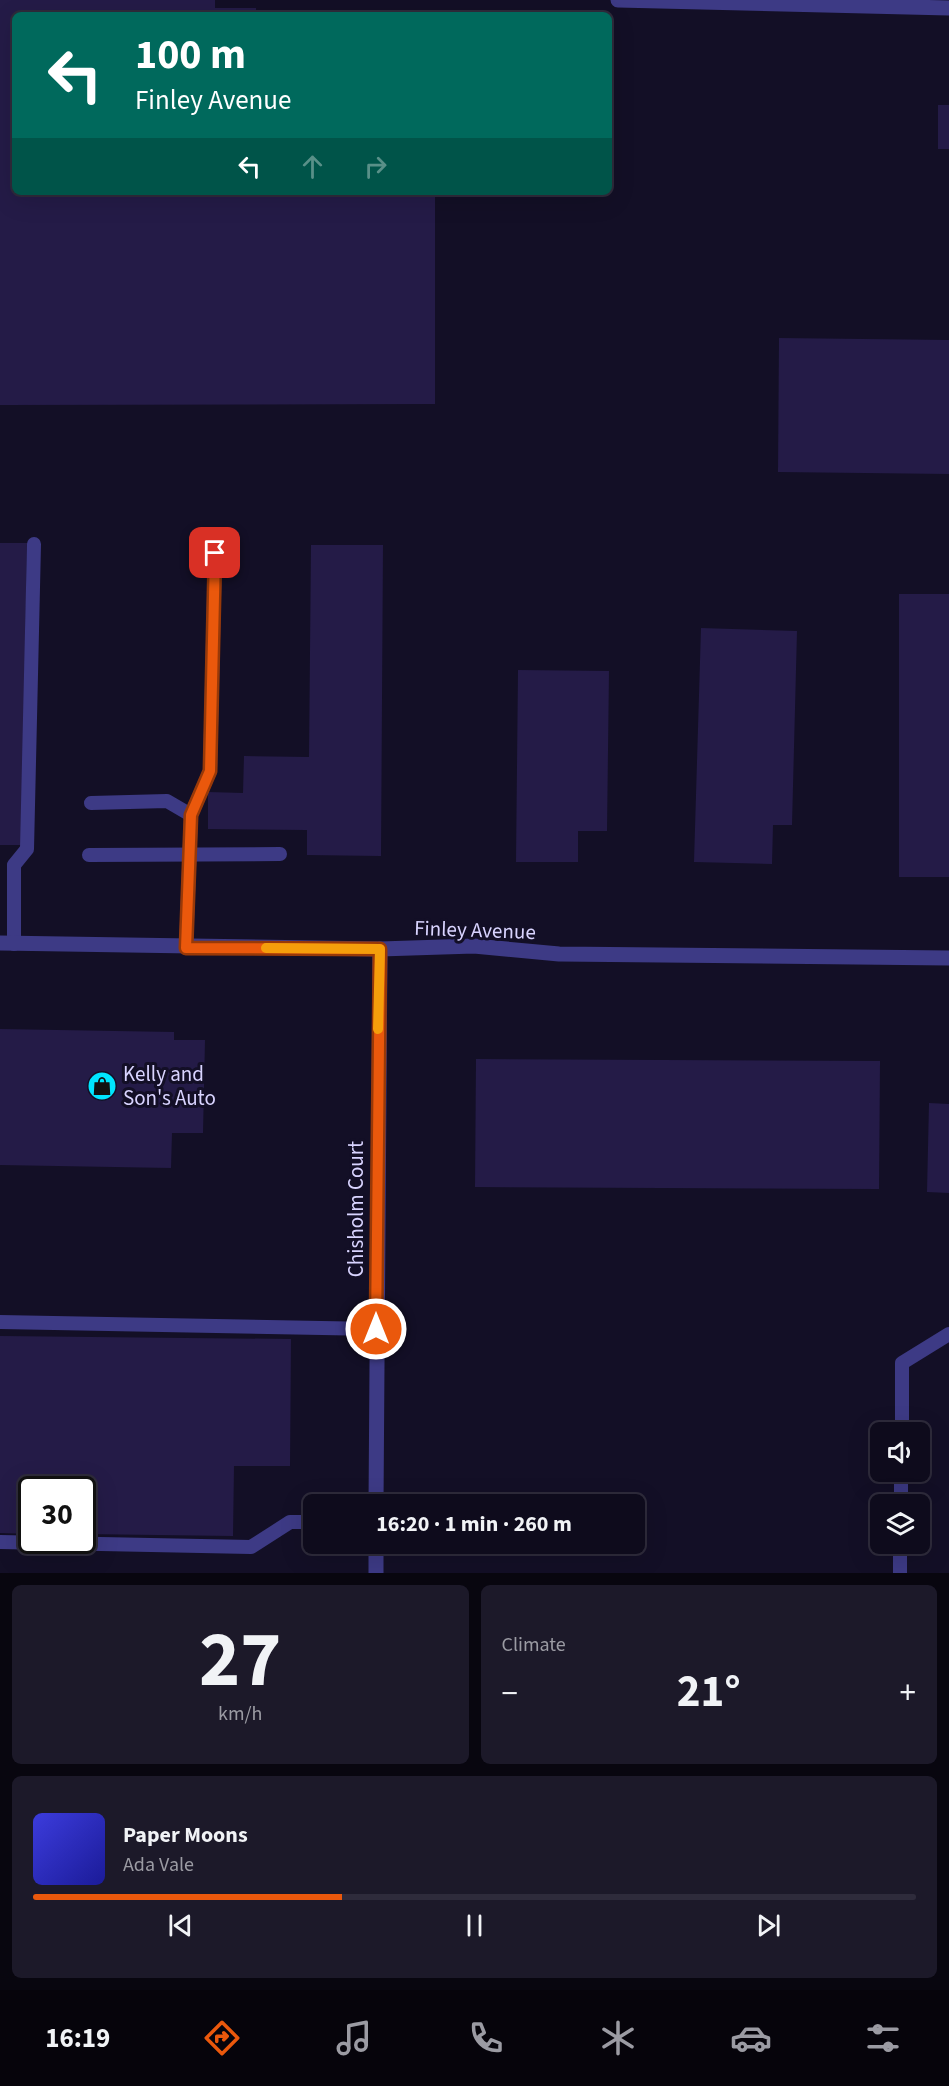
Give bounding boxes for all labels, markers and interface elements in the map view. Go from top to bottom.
text: 100 m [135,25,246,85]
icon: left [36,36,114,114]
text: Finley Avenue [135,81,291,120]
icon: left [233,150,266,183]
icon: ahead [296,150,329,183]
icon: right [359,150,392,183]
pin [189,527,240,578]
icon: arrive [198,536,231,569]
street label: Finley Avenue [414,913,536,947]
place label: Kelly and Son's Auto [123,1059,216,1113]
shop icon: Kelly and Son's Auto [86,1070,118,1102]
street label: Chisholm Court [341,1141,371,1277]
position arrow [344,1297,408,1361]
map controls [870,1422,930,1554]
button: sound [870,1422,930,1482]
speed limit sign: 30 [18,1476,96,1554]
button: layers [870,1494,930,1554]
text: 16:20 · 1 min · 260 m [376,1508,572,1540]
text: 27 [199,1605,281,1716]
text: Climate [502,1631,566,1659]
text: 21° [677,1660,741,1724]
text: − [502,1670,518,1717]
text: + [900,1670,916,1717]
text: km/h [218,1700,262,1728]
text: Paper Moons [123,1819,248,1851]
text: Ada Vale [123,1851,194,1879]
icon: previous [164,1909,197,1942]
icon: pause [458,1909,491,1942]
icon: next [752,1909,785,1942]
icon: directions [201,2017,243,2059]
icon: music [333,2017,375,2059]
icon: phone [465,2017,507,2059]
icon: climate [597,2017,639,2059]
icon: car [730,2017,772,2059]
icon: filters [862,2017,904,2059]
text: 16:19 [45,2019,110,2058]

